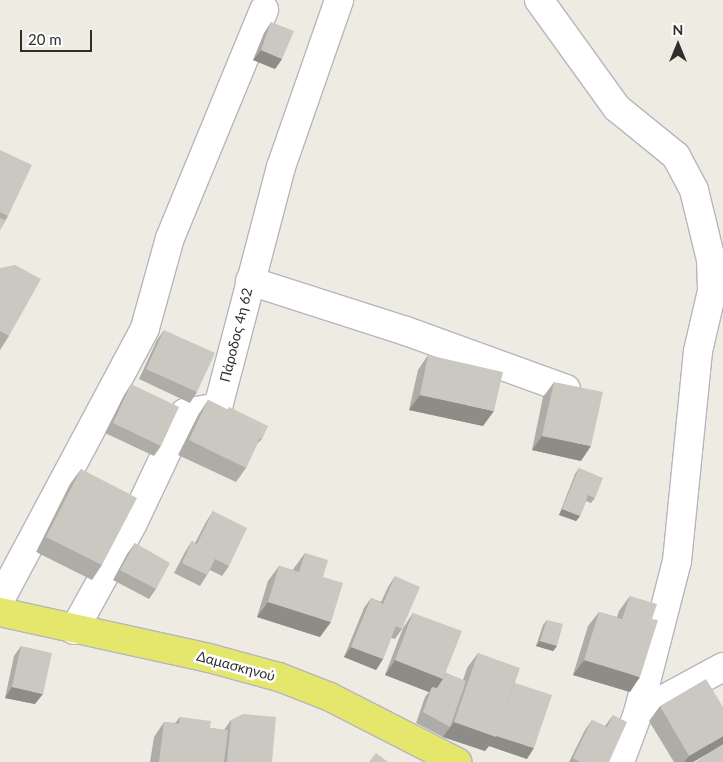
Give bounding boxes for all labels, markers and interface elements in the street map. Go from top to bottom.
scale bar [22,20,95,52]
north arrow [653,20,703,70]
text: N [673,21,683,38]
text: 20 m [28,30,62,48]
street label: Πάροδος 4η 62 [216,286,256,384]
street label: Δαμασκηνού [195,647,277,685]

